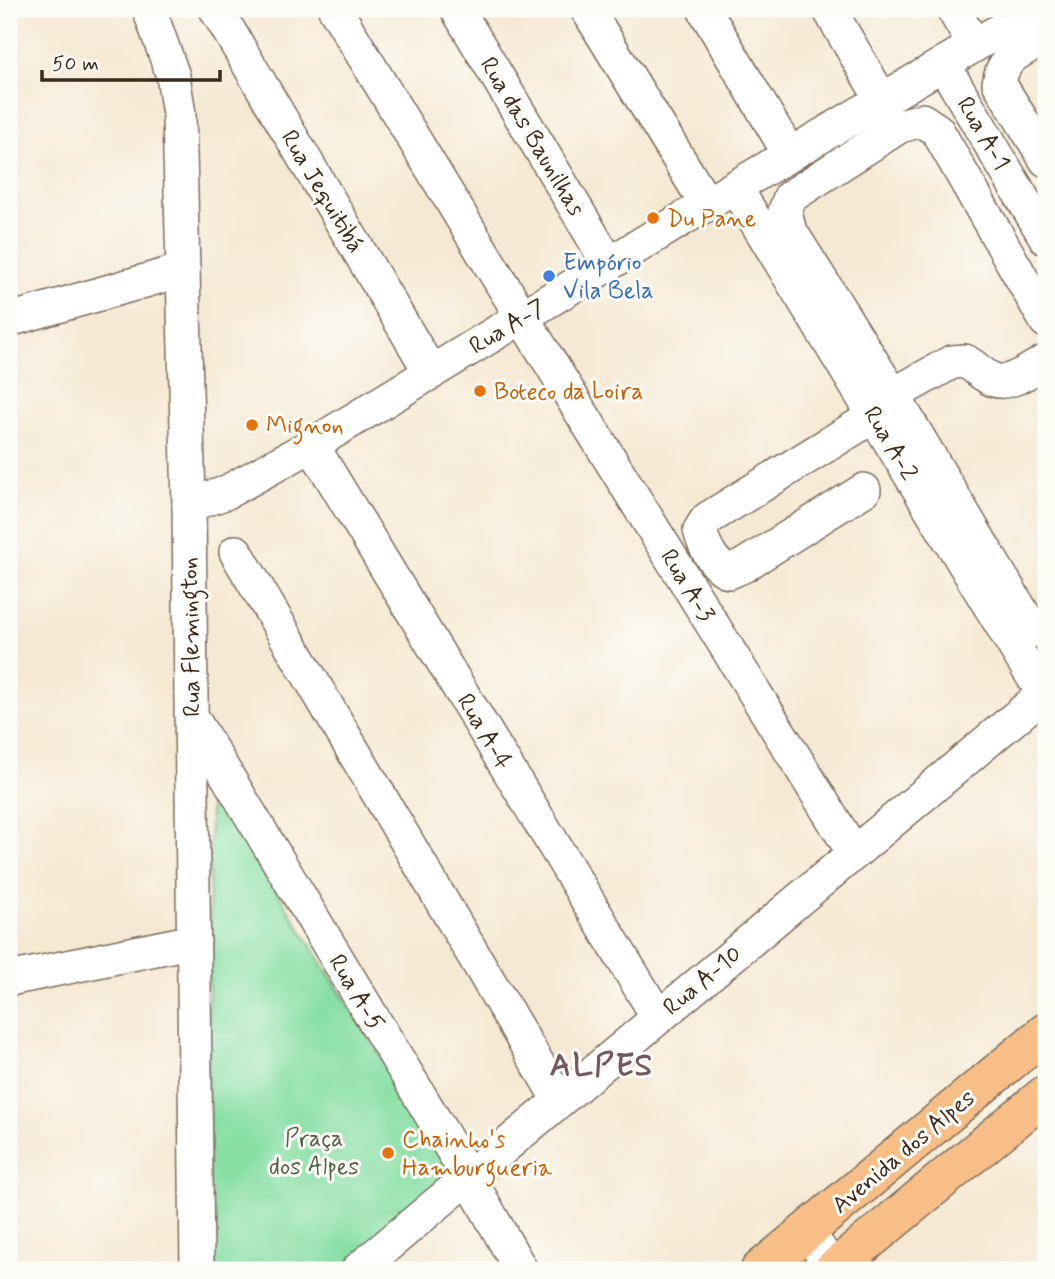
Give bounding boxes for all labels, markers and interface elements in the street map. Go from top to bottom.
scale bar [42,38,220,82]
text: 50 m [52,50,99,78]
street label: Rua das Baunilhas [472,52,592,222]
street label: Rua A-1 [949,91,1017,176]
street label: Rua Jequitibá [273,125,371,259]
place label: Du Pane [667,204,756,235]
marker: Du Pane [645,210,661,226]
place label: Empório Vila Bela [563,248,654,307]
marker: Empório Vila Bela [541,268,557,284]
street label: Rua A-7 [464,292,552,362]
place label: Boteco da Loira [494,377,644,408]
marker: Boteco da Loira [472,383,488,399]
street label: Rua A-2 [856,401,924,487]
place label: Mignon [266,411,344,445]
marker: Mignon [244,417,260,433]
street label: Rua A-3 [652,544,721,628]
street label: Rua Flemington [175,557,211,717]
street label: Rua A-4 [449,688,518,776]
street label: Rua A-10 [657,939,749,1023]
street label: Rua A-5 [321,949,391,1037]
district label: ALPES [550,1045,654,1087]
street label: Avenida dos Alpes [826,1083,982,1221]
park label: Praça dos Alpes [269,1124,359,1183]
place label: Chainho's Hamburgueria [402,1125,553,1187]
marker: Chainho's Hamburgueria [380,1145,396,1161]

